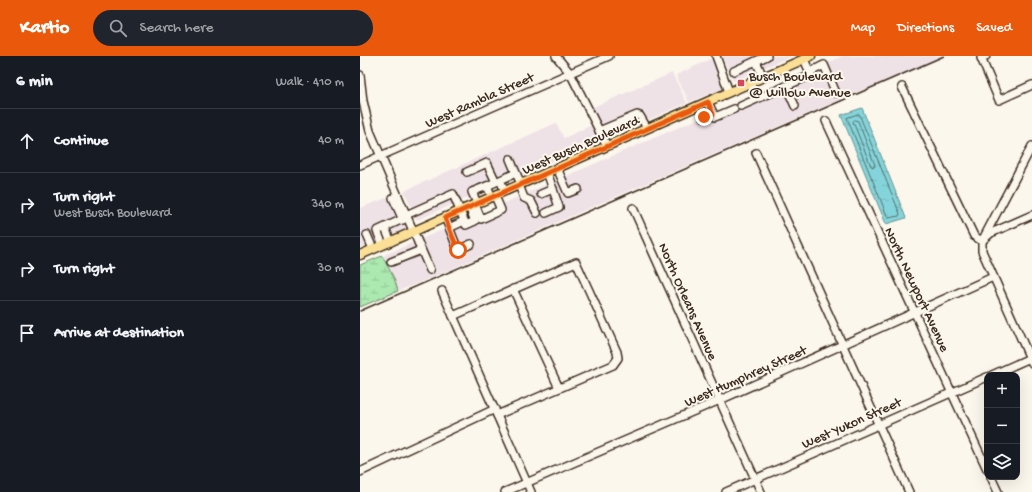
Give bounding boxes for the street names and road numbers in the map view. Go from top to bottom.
street label: West Rambla Street [423,69,538,133]
street label: West Busch Boulevard [520,112,644,180]
street label: North Newport Avenue [879,225,952,356]
street label: North Orleans Avenue [653,241,721,364]
street label: West Humphrey Street [682,342,811,412]
street label: West Yukon Street [800,394,906,454]

